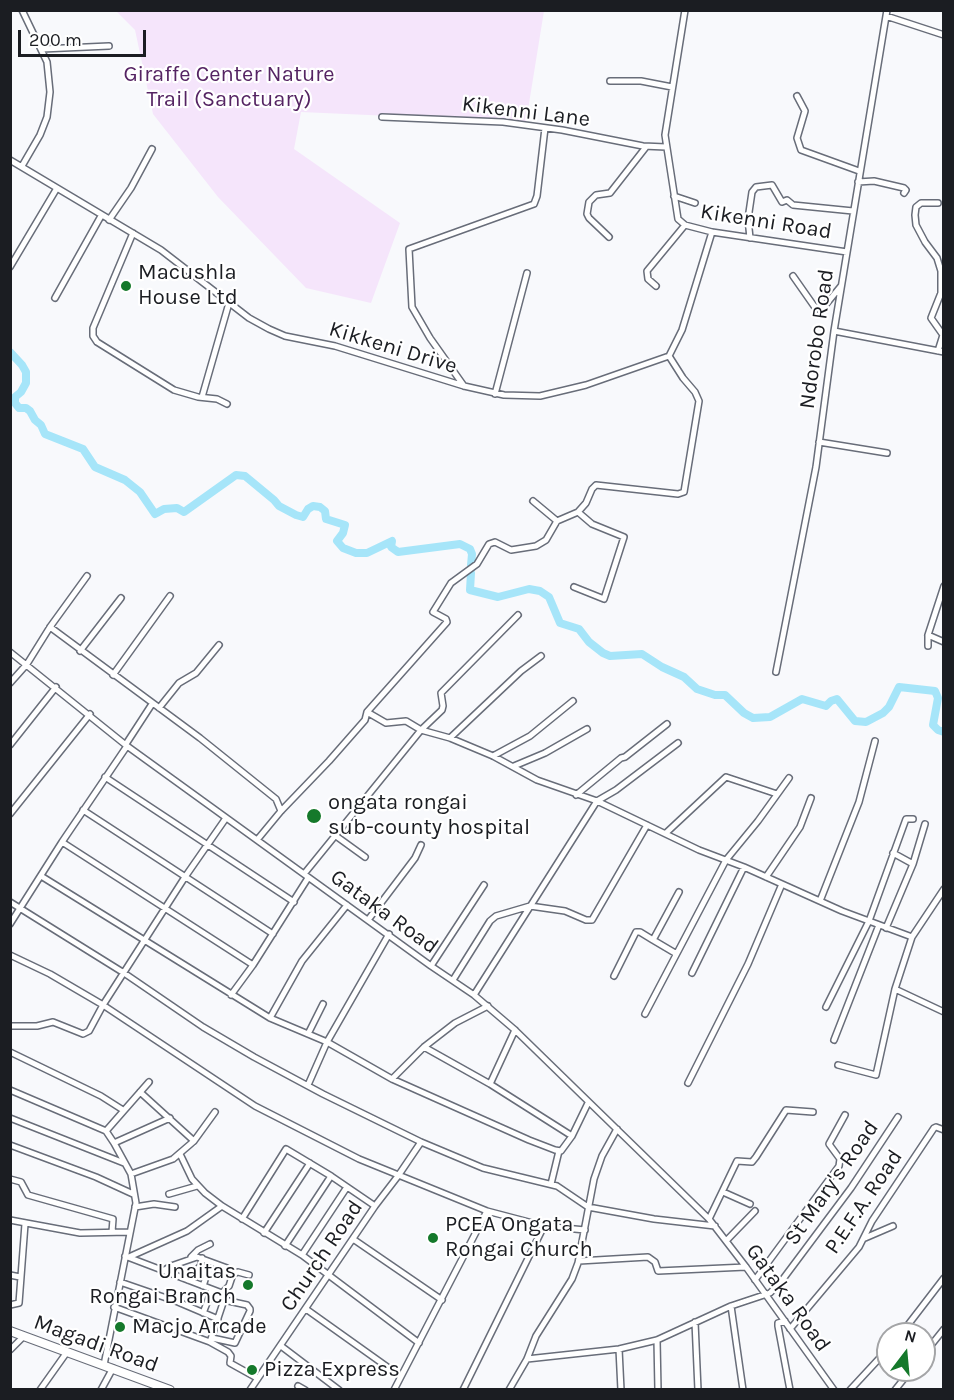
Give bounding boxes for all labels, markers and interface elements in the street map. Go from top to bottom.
scale bar [21,18,148,56]
text: 200 m [29,29,82,51]
park label: Giraffe Center Nature Trail (Sanctuary) [123,62,335,113]
street label: Kikenni Lane [460,91,592,133]
street label: Kikenni Road [698,199,834,245]
place label: Macushla House Ltd [138,260,238,312]
street label: Ndorobo Road [794,267,840,411]
marker: Macushla House Ltd [119,279,133,293]
street label: Kikkeni Drive [326,316,460,380]
place label: ongata rongai sub-county hospital [328,790,530,842]
marker: ongata rongai sub-county hospital [305,807,323,825]
street label: Gataka Road [325,864,443,960]
street label: St Mary's Road [779,1116,885,1250]
street label: P.E.F.A. Road [819,1145,909,1259]
street label: Church Road [275,1195,369,1317]
place label: PCEA Ongata Rongai Church [445,1212,593,1264]
marker: PCEA Ongata Rongai Church [426,1231,440,1245]
street label: Gataka Road [740,1239,836,1357]
place label: Unaitas Rongai Branch [89,1259,236,1310]
marker: Unaitas Rongai Branch [241,1278,255,1292]
street label: Magadi Road [30,1309,162,1379]
place label: Macjo Arcade [132,1314,267,1340]
marker: Macjo Arcade [113,1320,127,1334]
north arrow [876,1322,936,1382]
text: N [902,1325,919,1347]
place label: Pizza Express [264,1357,400,1383]
marker: Pizza Express [245,1363,259,1377]

